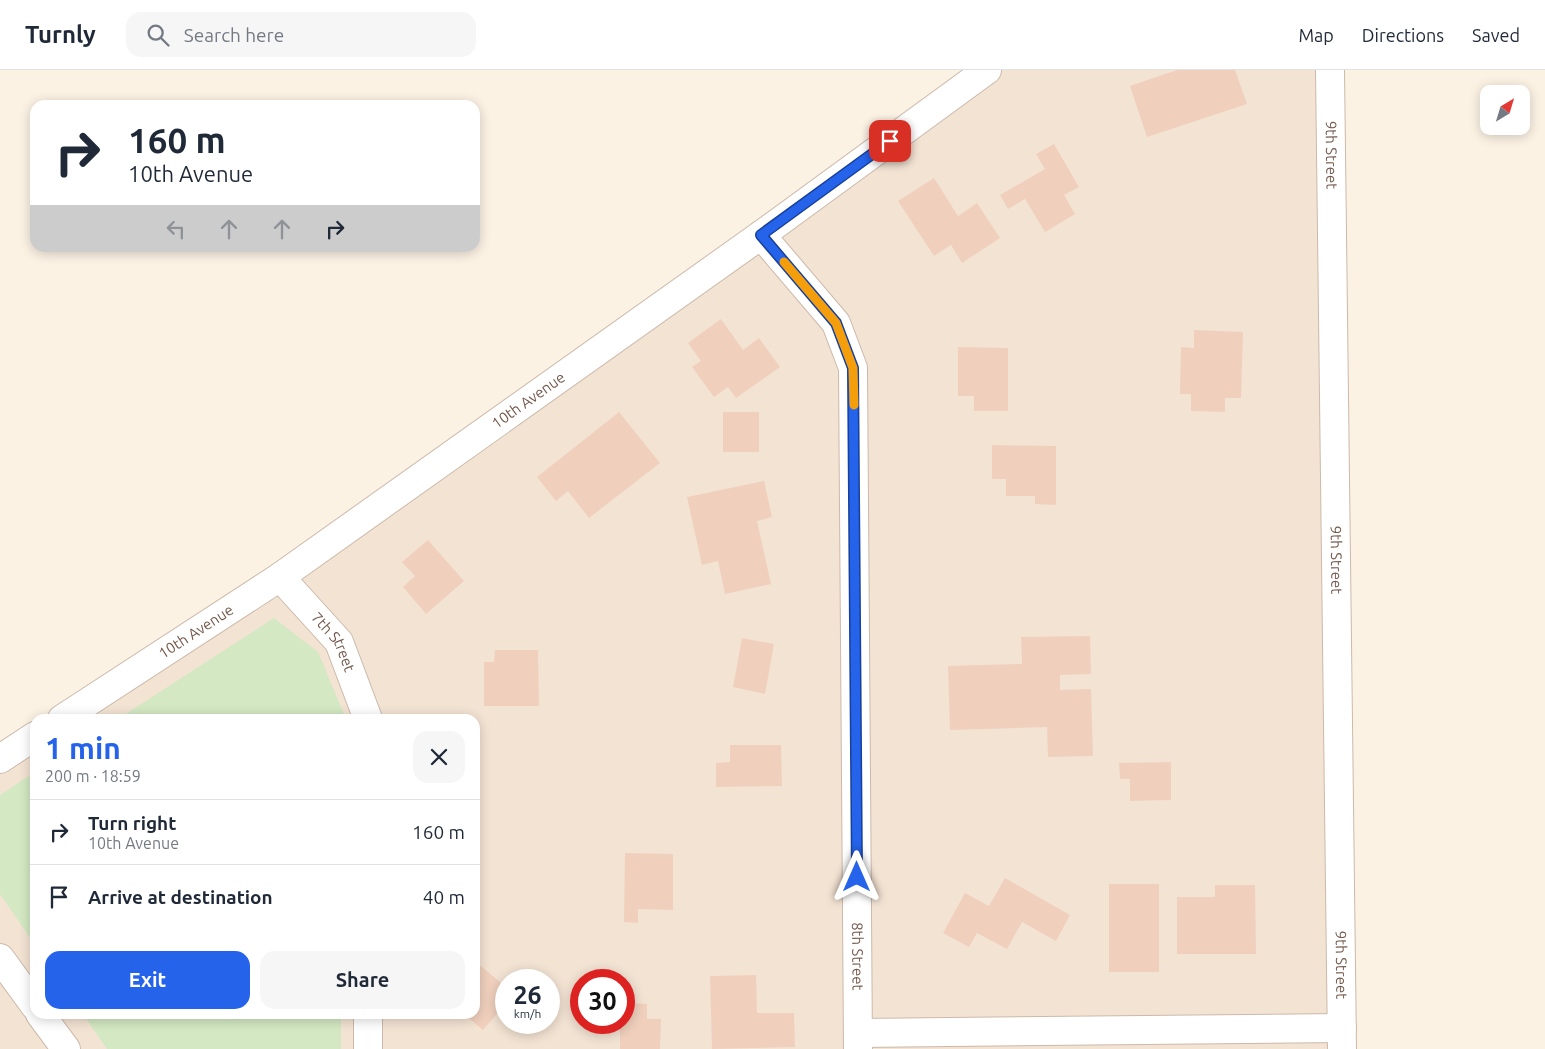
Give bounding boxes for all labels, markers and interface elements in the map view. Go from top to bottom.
search box [126,12,476,57]
text: Turnly [25,21,96,48]
icon: search [144,21,172,49]
text: Search here [184,24,284,46]
text: Map [1298,25,1334,45]
text: Directions [1362,25,1444,45]
text: Saved [1472,25,1520,45]
north arrow [1480,85,1530,135]
map controls [1480,85,1530,135]
icon: right [45,120,110,185]
text: 160 m [128,120,226,160]
pin [869,120,911,162]
street label: 9th Street [1323,121,1340,189]
icon: arrive [876,127,904,155]
text: 10th Avenue [128,161,253,186]
icon: left [162,215,190,243]
icon: ahead [215,215,243,243]
icon: ahead [268,215,296,243]
icon: right [321,215,349,243]
street label: 10th Avenue [488,368,568,432]
street label: 9th Street [1328,526,1345,594]
street label: 10th Avenue [155,601,236,662]
street label: 7th Street [308,609,359,674]
text: 1 min [45,731,121,765]
button: close [413,731,465,783]
text: 200 m · 18:59 [45,767,141,785]
text: Turn right [88,812,176,834]
icon: right [45,818,73,846]
text: 160 m [412,821,465,843]
text: 10th Avenue [88,834,179,852]
position arrow [830,850,882,902]
icon: arrive [45,883,73,911]
text: Arrive at destination [88,886,273,908]
text: 40 m [423,886,465,908]
street label: 8th Street [849,922,867,991]
street label: 9th Street [1333,931,1350,999]
button: Exit [45,951,250,1009]
button: Share [260,951,465,1009]
speed limit sign: 30 [570,969,635,1034]
text: 26 [513,981,542,1009]
text: km/h [514,1007,541,1020]

